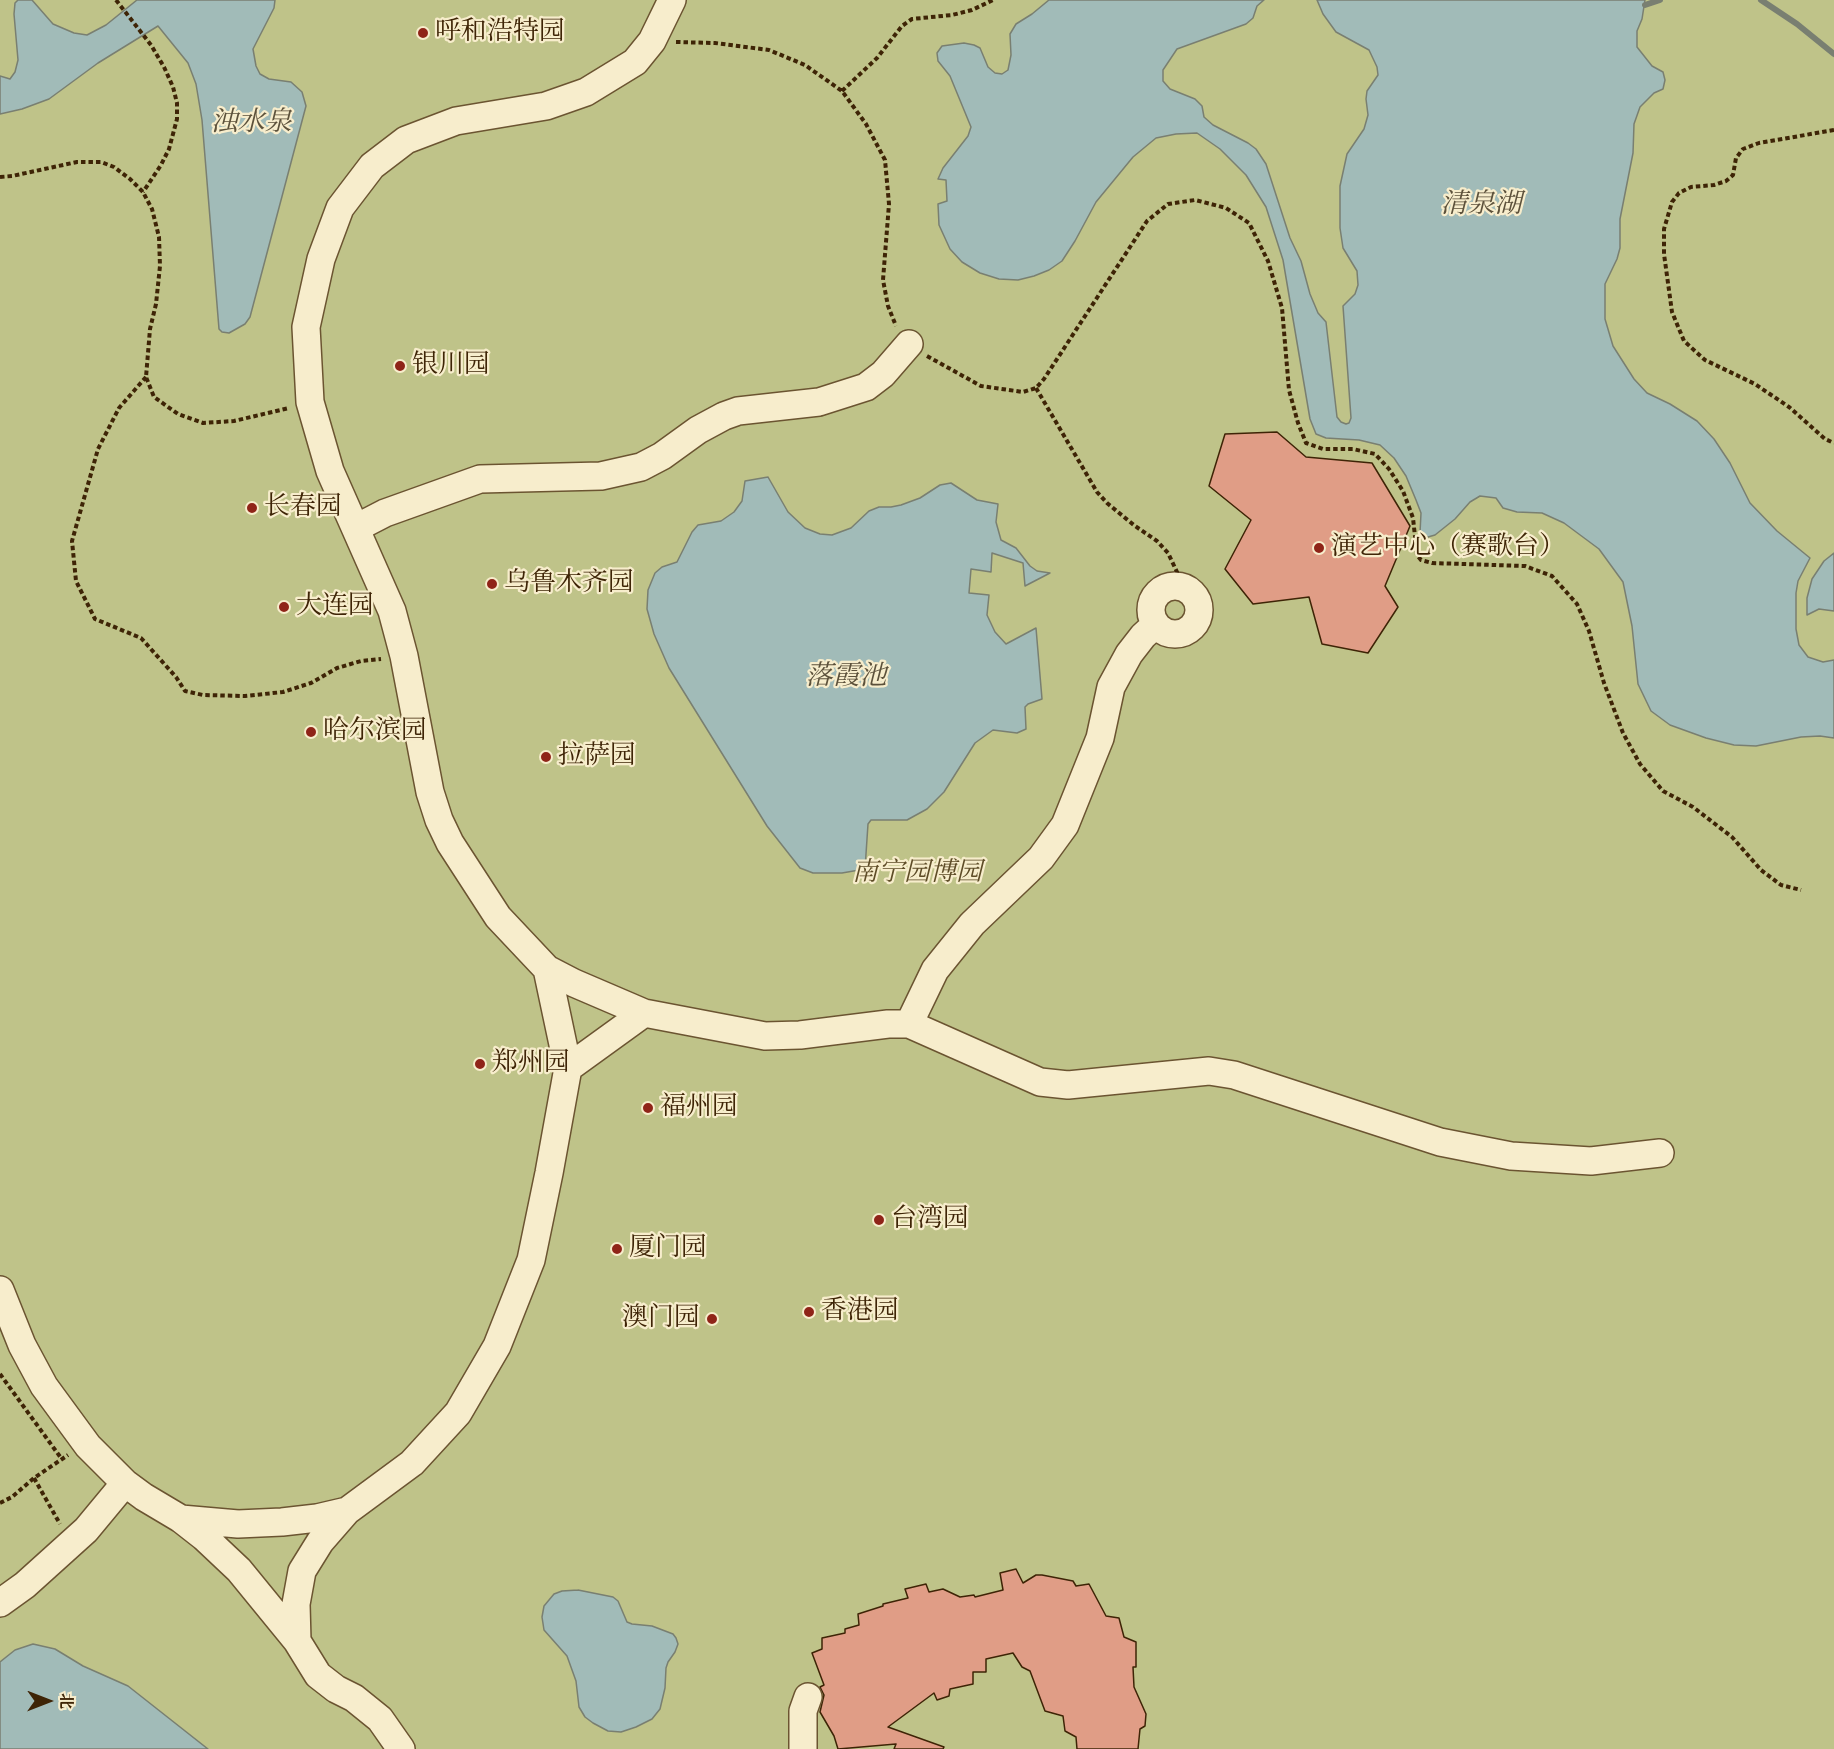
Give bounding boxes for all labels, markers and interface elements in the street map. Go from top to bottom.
place label: 呼和浩特园 [435,17,565,49]
marker: 呼和浩特园 [416,26,430,40]
water label: 浊水泉 [211,108,291,140]
water label: 清泉湖 [1441,190,1521,222]
place label: 银川园 [412,350,490,382]
marker: 银川园 [393,359,407,373]
place label: 长春园 [264,492,342,524]
marker: 长春园 [245,501,259,515]
place label: 演艺中心（赛歌台） [1331,532,1565,564]
marker: 演艺中心（赛歌台） [1312,541,1326,555]
place label: 乌鲁木齐园 [504,568,634,600]
marker: 乌鲁木齐园 [485,577,499,591]
place label: 大连园 [296,591,374,623]
marker: 大连园 [277,600,291,614]
water label: 落霞池 [806,662,886,694]
place label: 哈尔滨园 [323,716,427,748]
marker: 哈尔滨园 [304,725,318,739]
place label: 拉萨园 [558,741,636,773]
marker: 拉萨园 [539,750,553,764]
park label: 南宁园博园 [852,858,982,890]
place label: 郑州园 [492,1048,570,1080]
marker: 郑州园 [473,1057,487,1071]
place label: 福州园 [660,1092,738,1124]
marker: 福州园 [641,1101,655,1115]
place label: 台湾园 [891,1204,969,1236]
marker: 台湾园 [872,1213,886,1227]
place label: 厦门园 [629,1233,707,1265]
marker: 厦门园 [610,1242,624,1256]
place label: 香港园 [821,1296,899,1328]
place label: 澳门园 [622,1303,700,1335]
marker: 香港园 [802,1305,816,1319]
marker: 澳门园 [705,1312,719,1326]
north arrow [18,1671,78,1731]
text: 北 [56,1693,76,1709]

